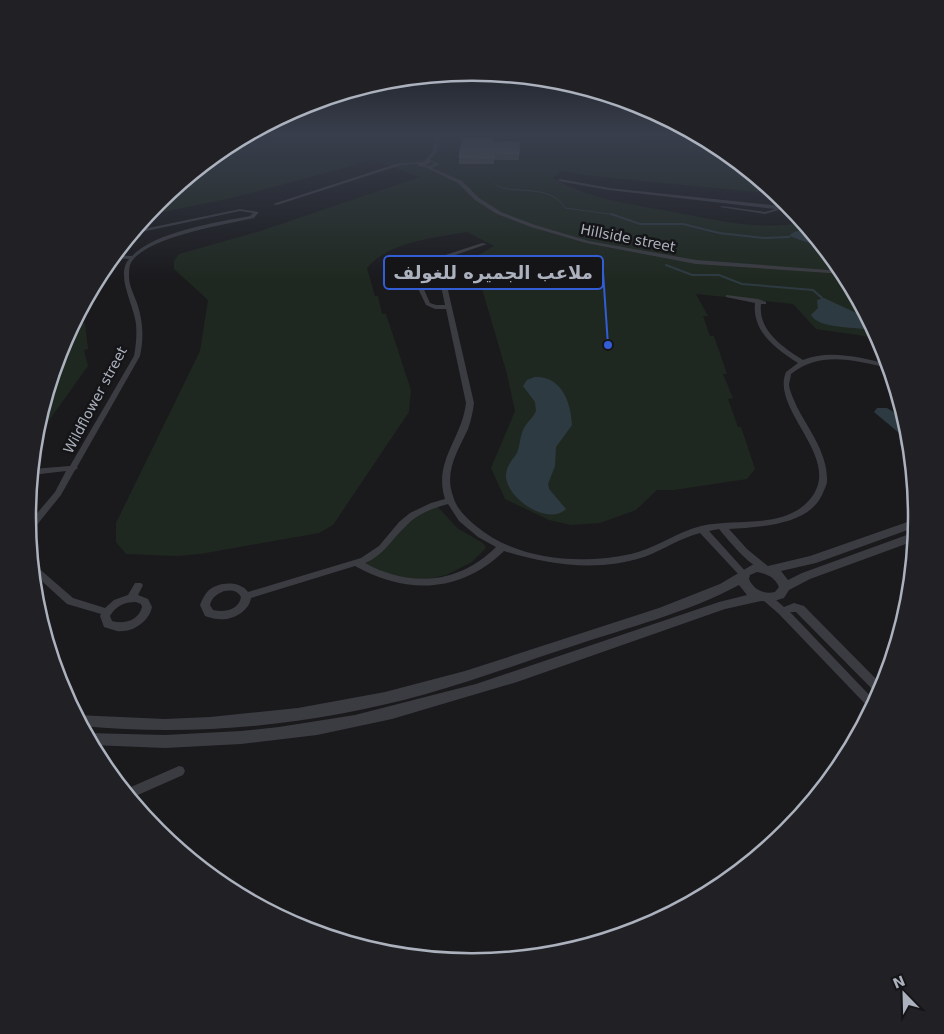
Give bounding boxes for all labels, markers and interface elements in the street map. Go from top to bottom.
street label: Hillside street [579,221,677,255]
callout: ملاعب الجميره للغولف [384,256,603,289]
text: ملاعب الجميره للغولف [393,262,593,284]
street label: Wildflower street [60,343,130,456]
north arrow [879,969,929,1019]
text: N [890,972,907,992]

